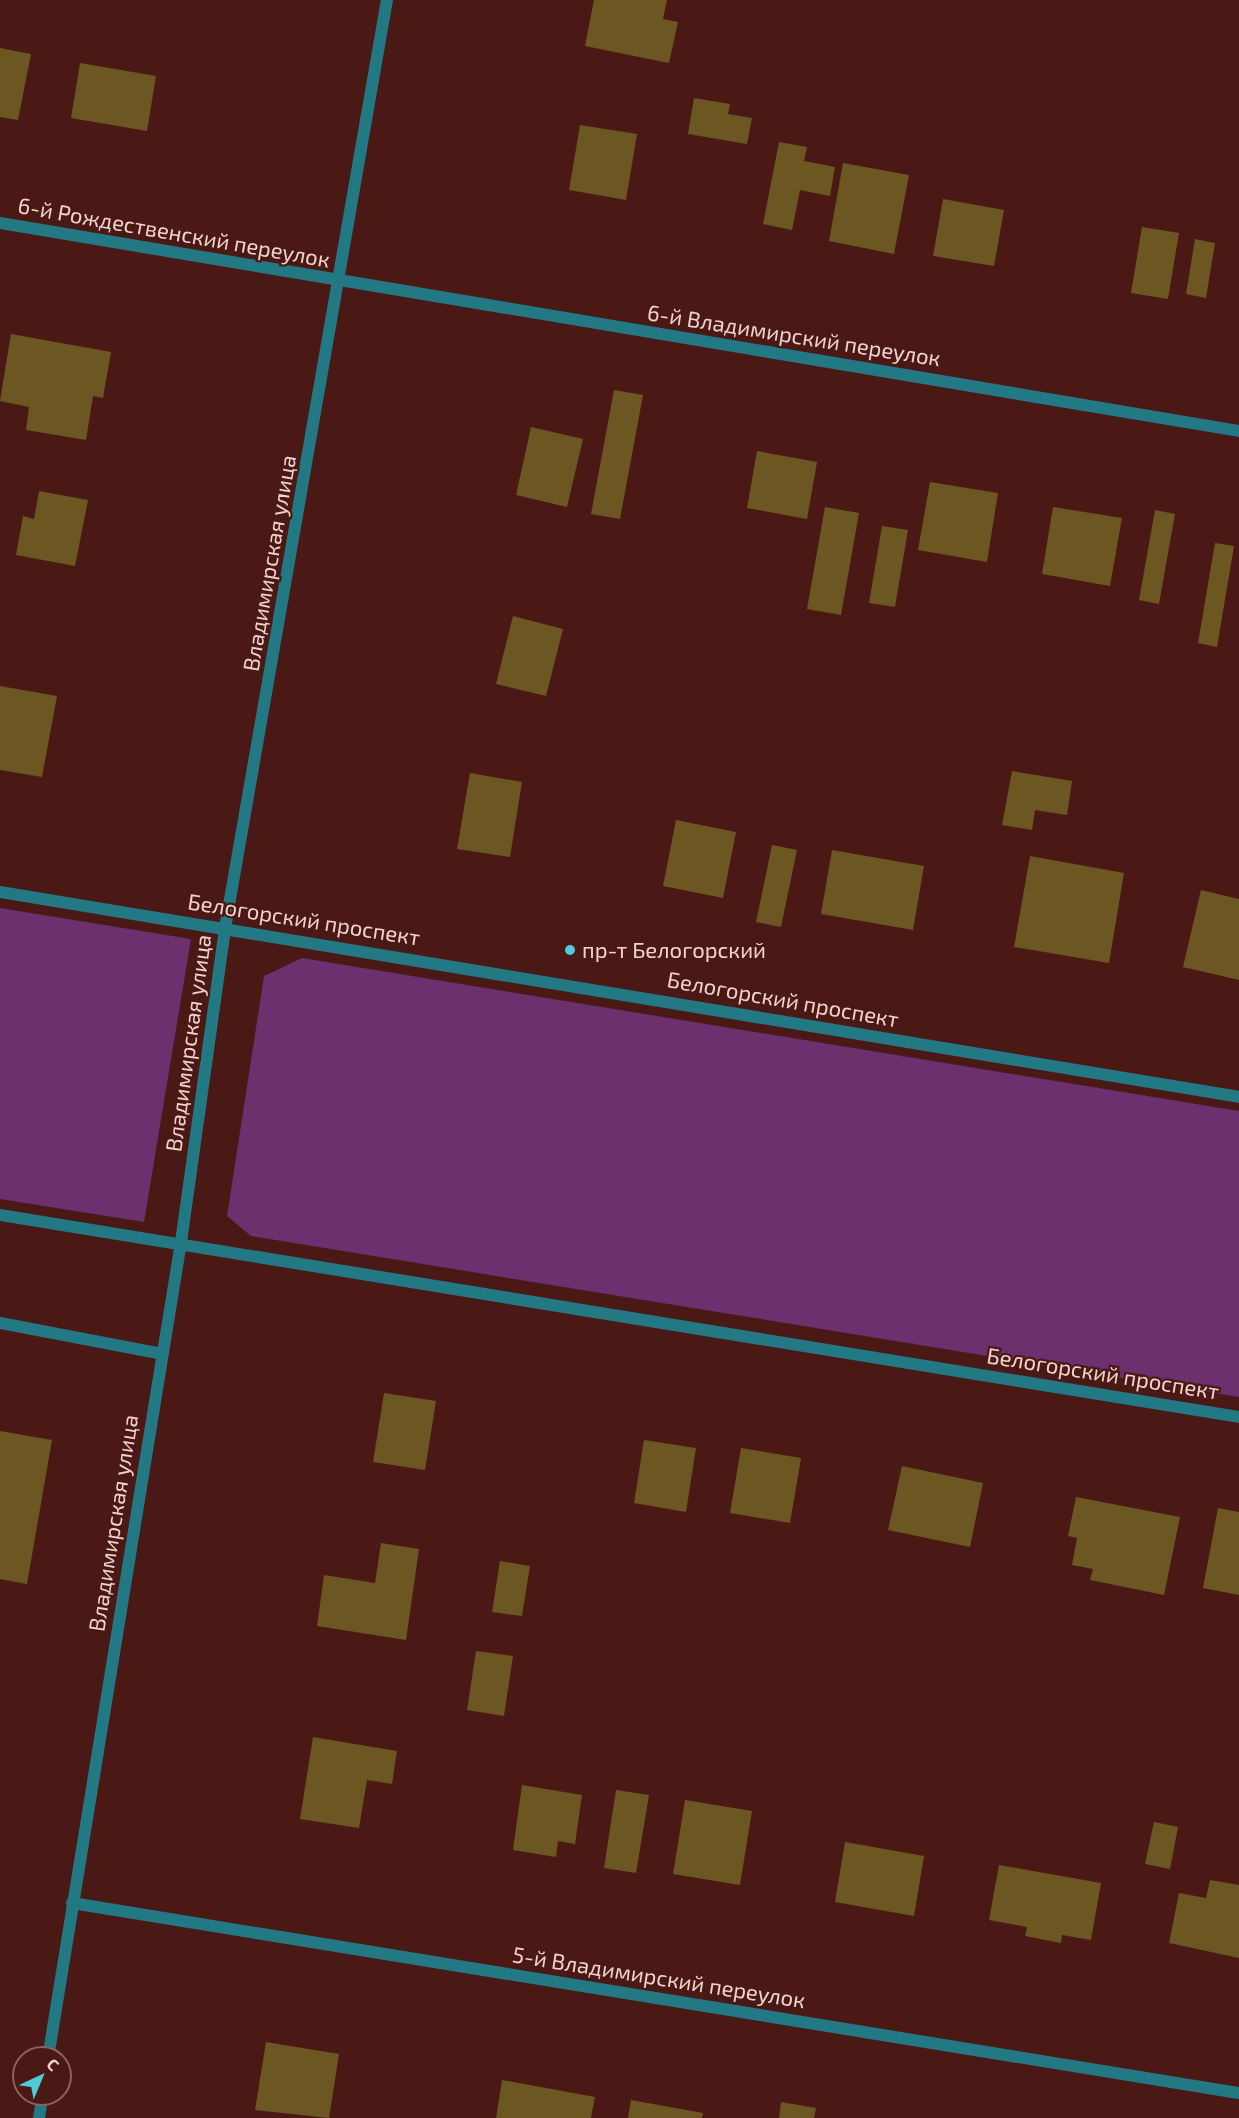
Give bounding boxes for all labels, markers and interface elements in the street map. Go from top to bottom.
street label: 6-й Рождественский переулок [16,192,332,272]
street label: 6-й Владимирский переулок [645,299,943,371]
street label: Владимирская улица [237,453,301,673]
street label: Белогорский проспект [186,888,422,950]
street label: Владимирская улица [160,933,216,1153]
place label: пр-т Белогорский [582,937,766,963]
marker: пр-т Белогорский [563,943,577,957]
street label: Белогорский проспект [665,966,901,1032]
street label: Белогорский проспект [985,1342,1221,1404]
street label: Владимирская улица [83,1413,143,1633]
street label: 5-й Владимирский переулок [511,1941,807,2013]
north arrow [12,2046,72,2106]
text: С [43,2054,63,2074]

